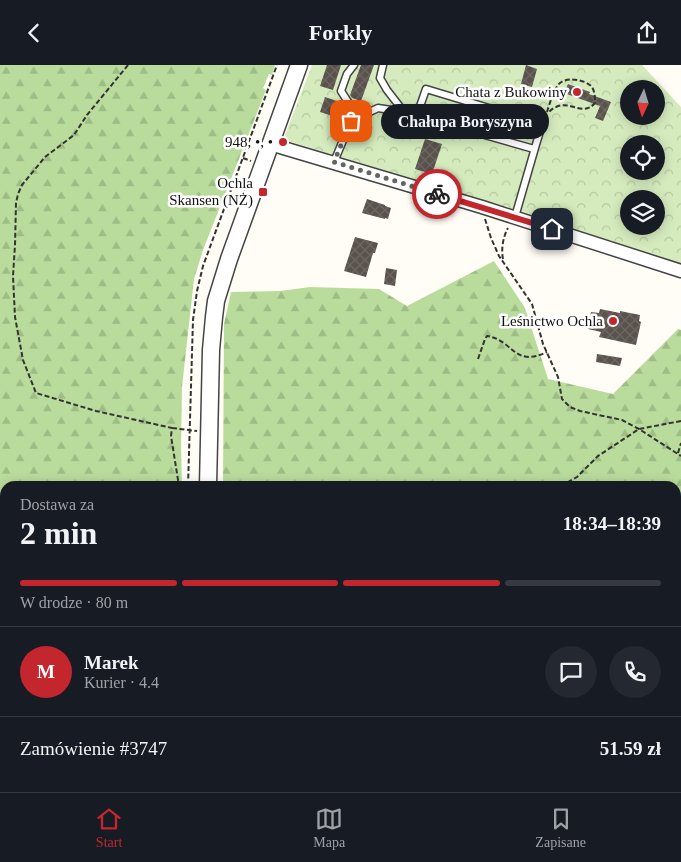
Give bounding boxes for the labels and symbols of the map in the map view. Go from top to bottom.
north arrow [620,80,665,125]
place label: Chata z Bukowiny [455,84,567,100]
marker: Chata z Bukowiny [571,86,583,98]
pin [330,100,372,142]
callout: Chałupa Boryszyna [381,103,548,139]
place label: 948, •, • [225,134,273,150]
marker: 948, •, • [277,136,289,148]
courier [412,169,462,219]
place label: Ochla Skansen (NŻ) [169,175,253,209]
marker: Ochla Skansen (NŻ) [257,186,269,198]
pin [531,208,573,250]
place label: Leśnictwo Ochla [501,313,603,329]
marker: Leśnictwo Ochla [607,315,619,327]

